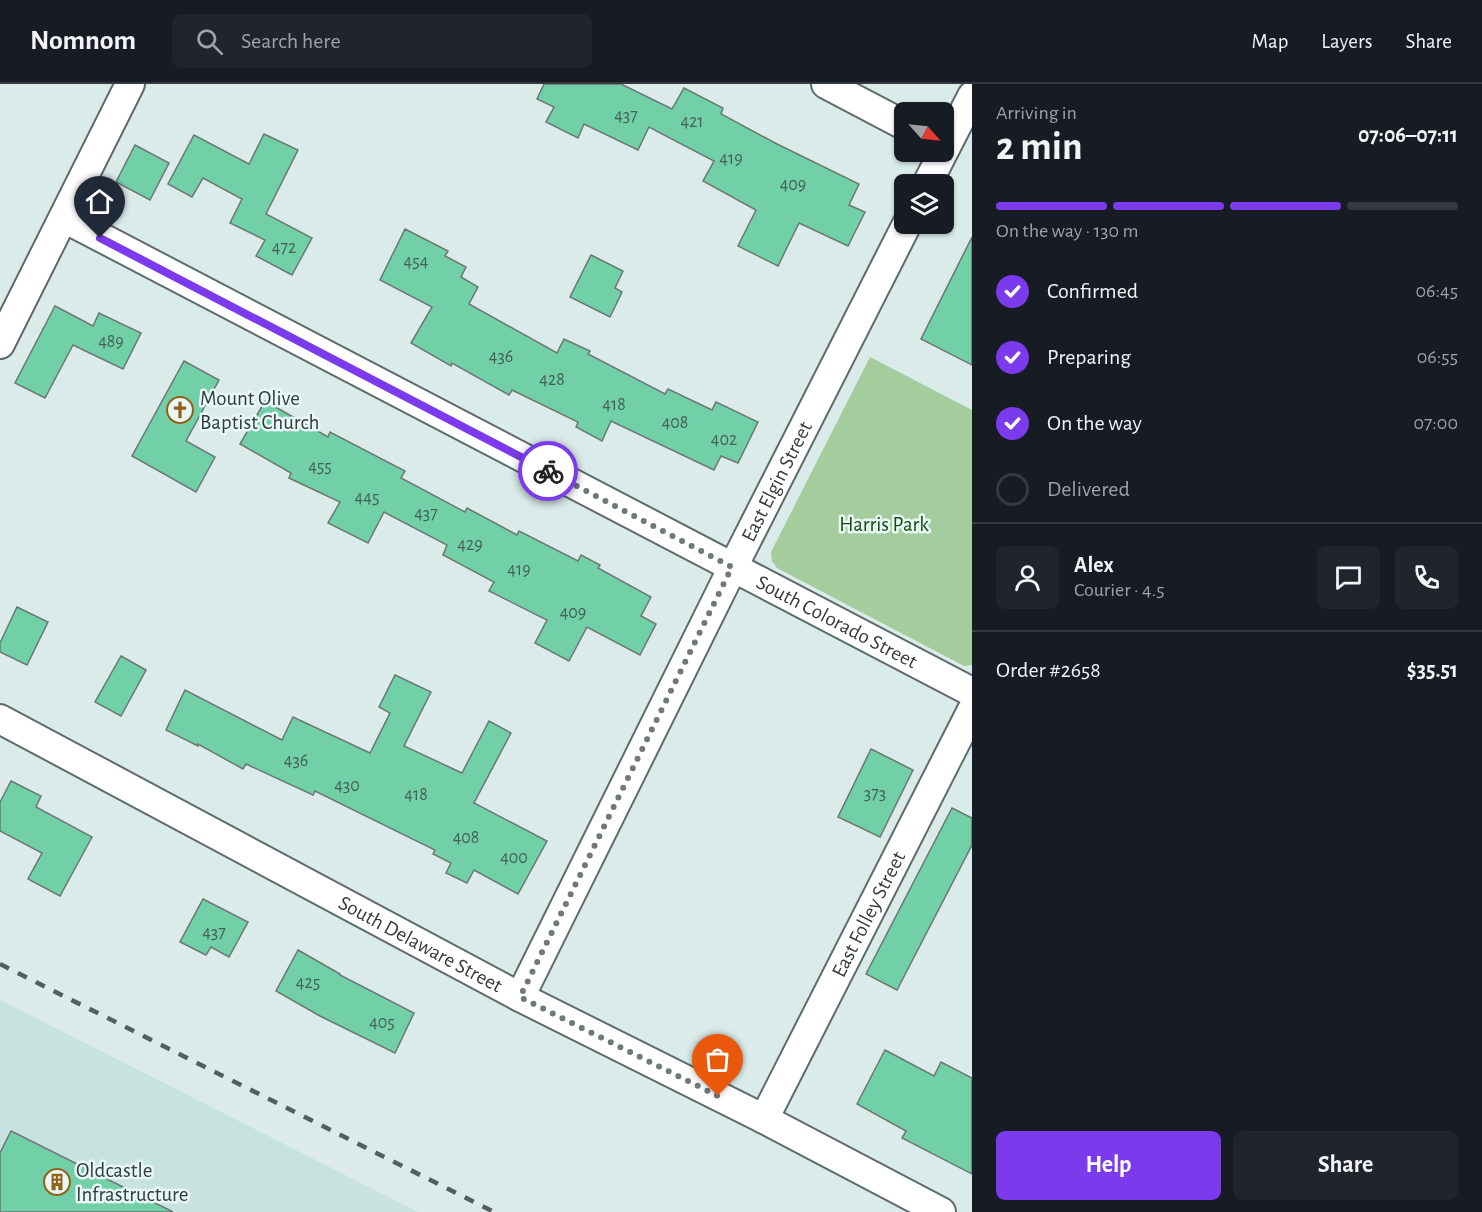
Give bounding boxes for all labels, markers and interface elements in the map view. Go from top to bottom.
search box [172,14,592,68]
icon: search [193,25,226,58]
text: Nomnom [30,27,136,55]
text: Search here [241,30,341,52]
text: Map [1252,31,1288,52]
text: Layers [1321,31,1372,52]
text: Share [1405,31,1452,52]
north arrow [894,102,954,162]
map controls [894,102,954,234]
text: Arriving in [996,103,1077,123]
house number: 437 [614,107,638,125]
house number: 421 [680,113,704,131]
text: 07:06–07:11 [1358,124,1458,146]
text: 2 min [996,128,1083,167]
house number: 419 [719,150,743,168]
button: layers [894,174,954,234]
pin [74,176,125,238]
house number: 409 [780,176,806,194]
icon: home [83,185,116,218]
text: On the way · 130 m [996,221,1138,241]
house number: 472 [272,239,296,257]
house number: 454 [404,253,429,271]
icon: check [996,275,1029,308]
text: Confirmed [1047,280,1138,302]
text: 06:45 [1415,281,1458,301]
house number: 489 [98,333,124,351]
icon: check [996,341,1029,374]
text: Preparing [1047,346,1131,368]
text: 06:55 [1417,347,1458,367]
house number: 436 [489,348,513,366]
house number: 428 [539,371,565,389]
place label: Mount Olive Baptist Church [200,388,320,433]
church icon: Mount Olive Baptist Church [165,395,195,425]
house number: 418 [602,396,626,414]
icon: check [996,407,1029,440]
text: On the way [1047,412,1142,434]
text: 07:00 [1413,413,1458,433]
house number: 408 [662,414,688,432]
street label: East Elgin Street [738,418,816,545]
house number: 402 [711,431,737,449]
courier [518,441,578,501]
icon: bike [532,455,565,488]
house number: 455 [308,458,332,476]
text: Delivered [1047,478,1130,500]
house number: 445 [355,489,379,507]
house number: 437 [414,505,438,523]
park label: Harris Park [839,514,929,535]
house number: 429 [457,536,483,554]
button: person [996,546,1059,609]
button: chat [1317,546,1380,609]
button: phone [1395,546,1458,609]
text: Alex [1074,554,1114,576]
house number: 419 [507,561,531,579]
street label: South Colorado Street [753,571,921,673]
text: Courier · 4.5 [1074,580,1165,600]
house number: 409 [560,604,586,622]
text: Order #2658 [996,659,1101,681]
text: $35.51 [1407,659,1458,681]
house number: 436 [284,752,308,770]
house number: 430 [334,777,360,795]
house number: 373 [864,785,886,803]
house number: 418 [404,786,428,804]
house number: 408 [453,829,479,847]
street label: East Folley Street [828,848,909,980]
house number: 400 [500,849,528,867]
street label: South Delaware Street [335,892,506,997]
house number: 437 [202,924,226,942]
house number: 425 [296,974,320,992]
house number: 405 [369,1014,395,1032]
pin [692,1034,743,1096]
icon: bag [701,1043,734,1076]
button: Help [996,1131,1221,1200]
button: Share [1233,1131,1458,1200]
place label: Oldcastle Infrastructure [76,1160,188,1205]
building icon: Oldcastle Infrastructure [42,1167,72,1197]

